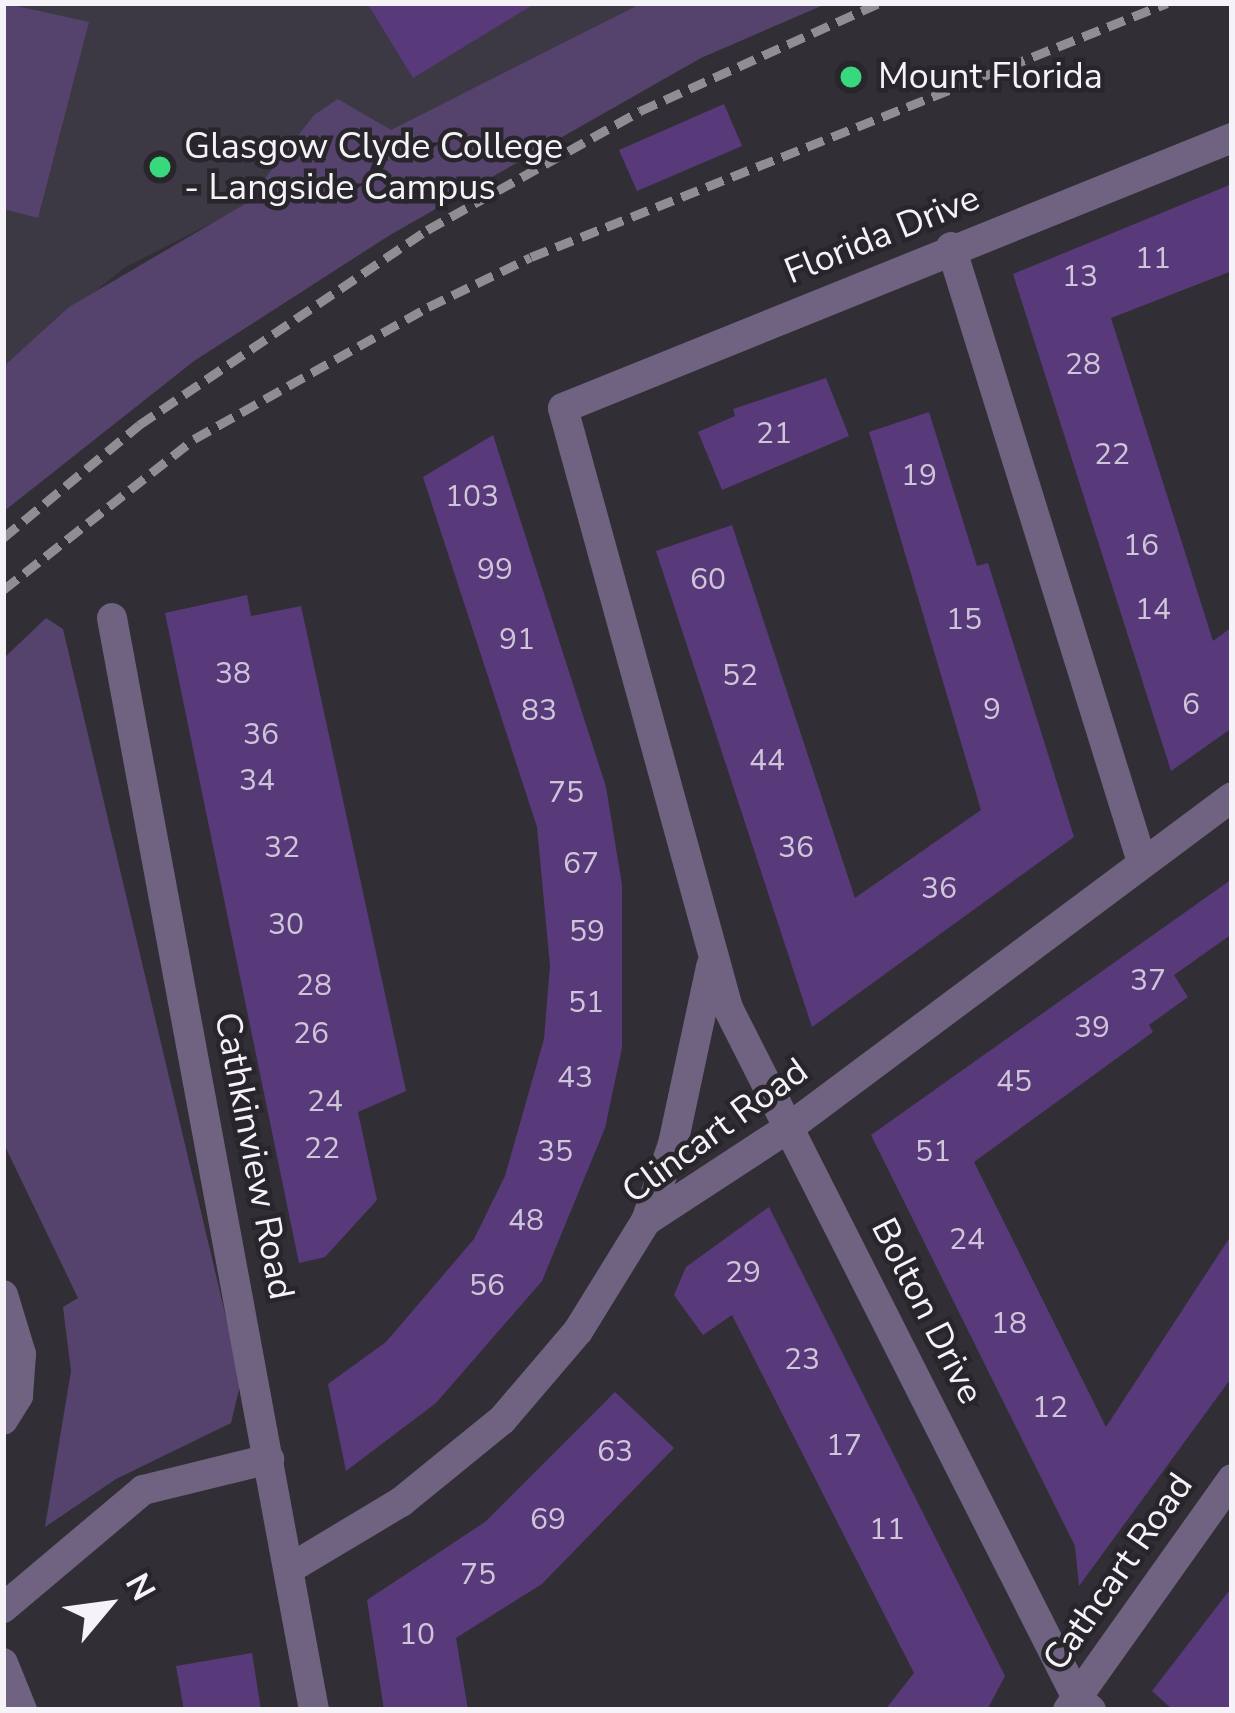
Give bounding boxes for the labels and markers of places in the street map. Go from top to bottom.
place label: Mount Florida [878,55,1103,99]
marker: Mount Florida [835,61,867,93]
place label: Glasgow Clyde College - Langside Campus [184,124,563,209]
marker: Glasgow Clyde College - Langside Campus [147,154,173,180]

